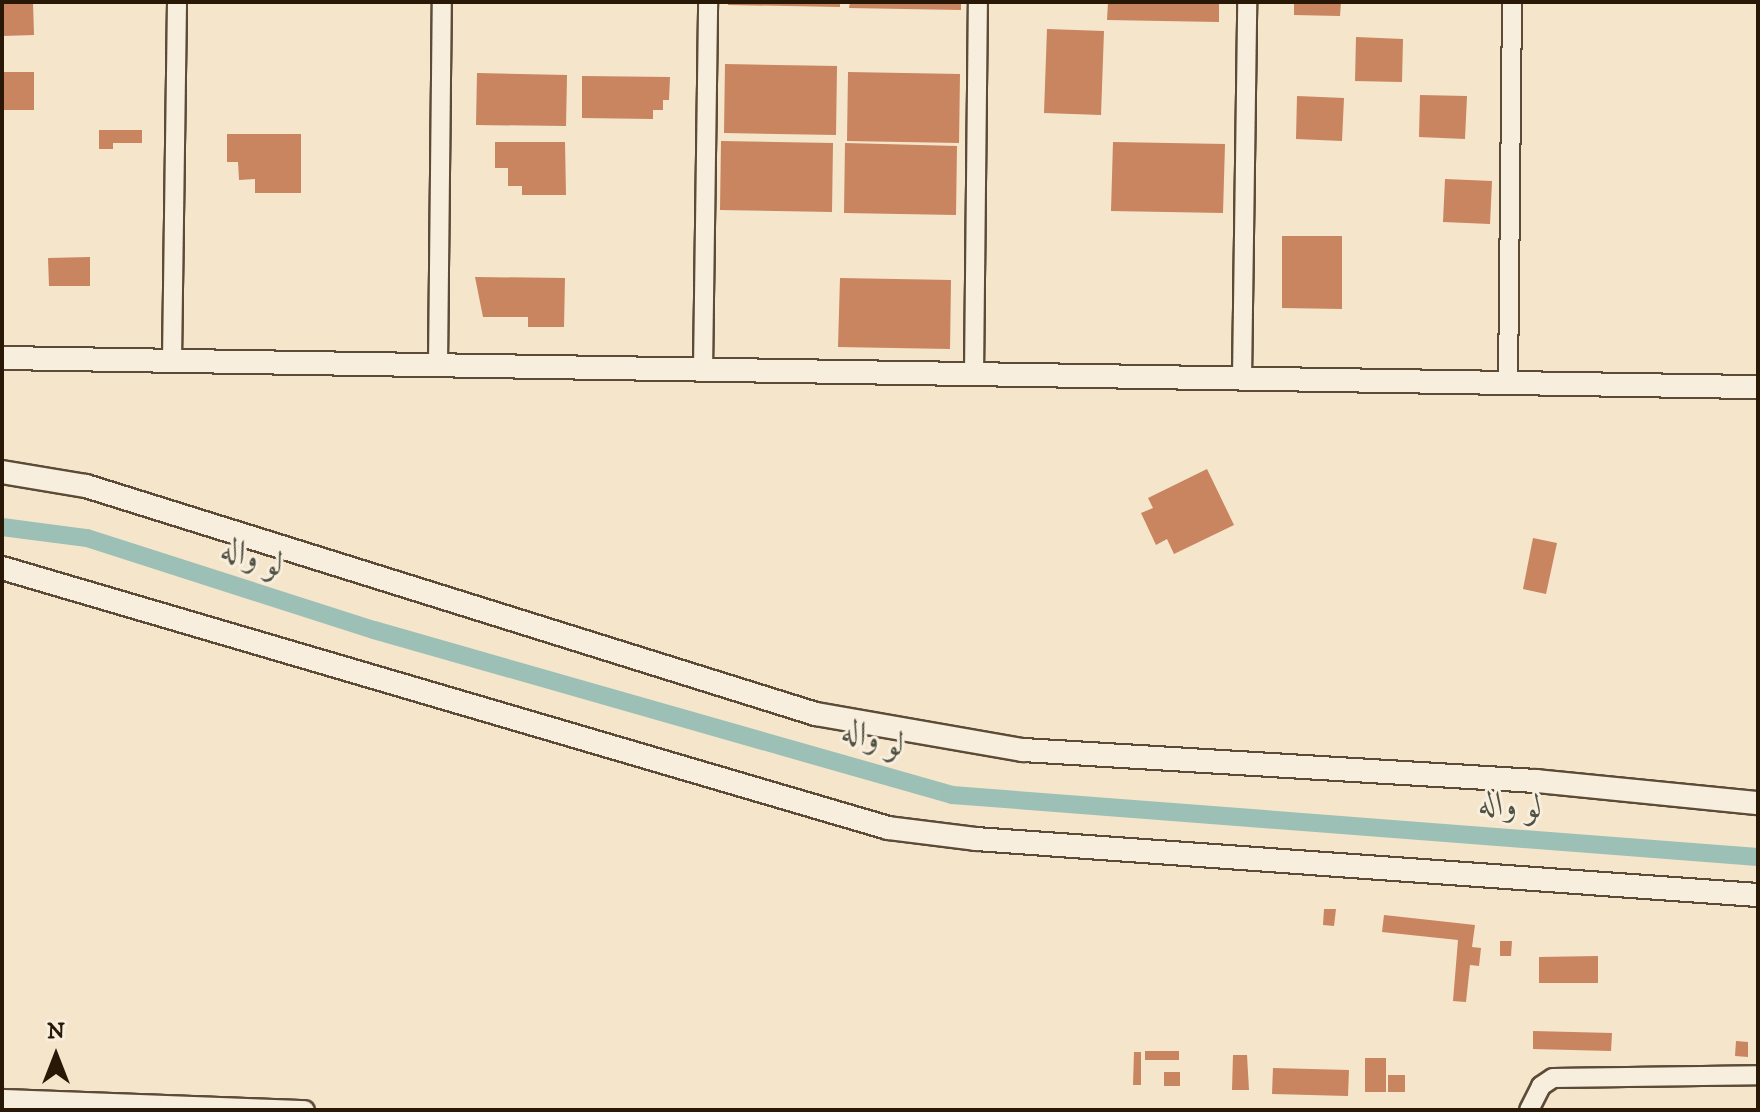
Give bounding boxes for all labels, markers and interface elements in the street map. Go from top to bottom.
water label: لو واله [216,529,290,587]
water label: لو واله [837,710,911,768]
water label: لو واله [1477,783,1545,829]
north arrow [16,1016,96,1096]
text: N [47,1018,65,1045]

